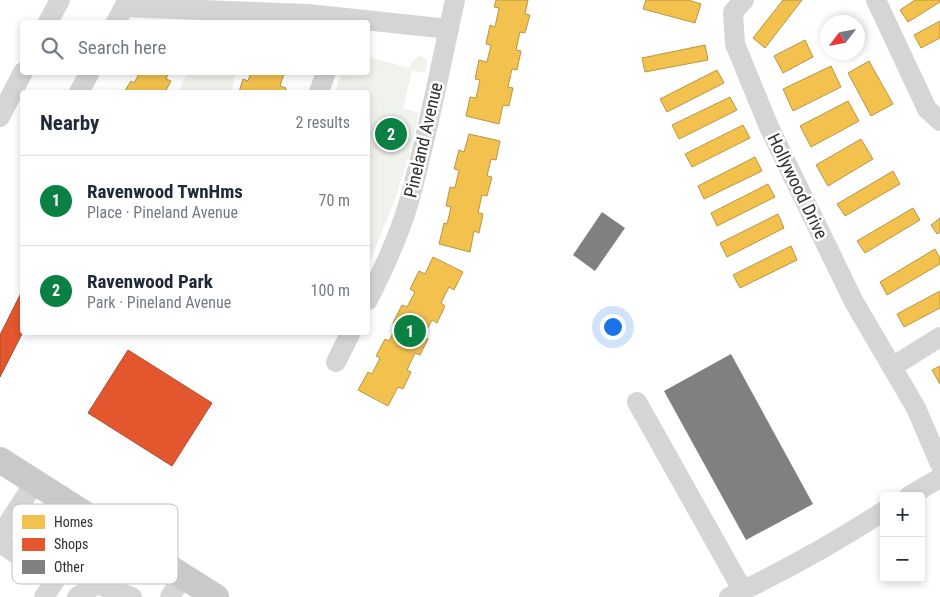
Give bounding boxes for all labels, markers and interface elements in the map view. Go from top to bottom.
north arrow [820,15,865,60]
search box [20,20,370,75]
icon: search [38,34,66,62]
text: Search here [78,36,166,59]
street label: Pineland Avenue [400,80,446,200]
text: Nearby [40,111,99,135]
text: 2 results [295,113,350,132]
pin: 2 [375,115,407,153]
street label: Hollywood Drive [763,130,833,242]
text: Ravenwood TwnHms [87,180,243,203]
text: 1 [52,191,60,210]
text: 70 m [318,191,350,210]
text: Place · Pineland Avenue [87,203,238,222]
text: Ravenwood Park [87,270,213,293]
text: 2 [52,281,60,300]
text: 100 m [311,281,350,300]
text: Park · Pineland Avenue [87,293,231,312]
pin: 1 [394,312,426,350]
your location [600,314,626,340]
map controls [880,492,925,582]
button: + [880,492,925,537]
legend [12,504,178,584]
text: Homes [54,514,93,530]
text: Shops [54,536,88,552]
button: − [880,537,925,582]
text: Other [54,559,84,575]

